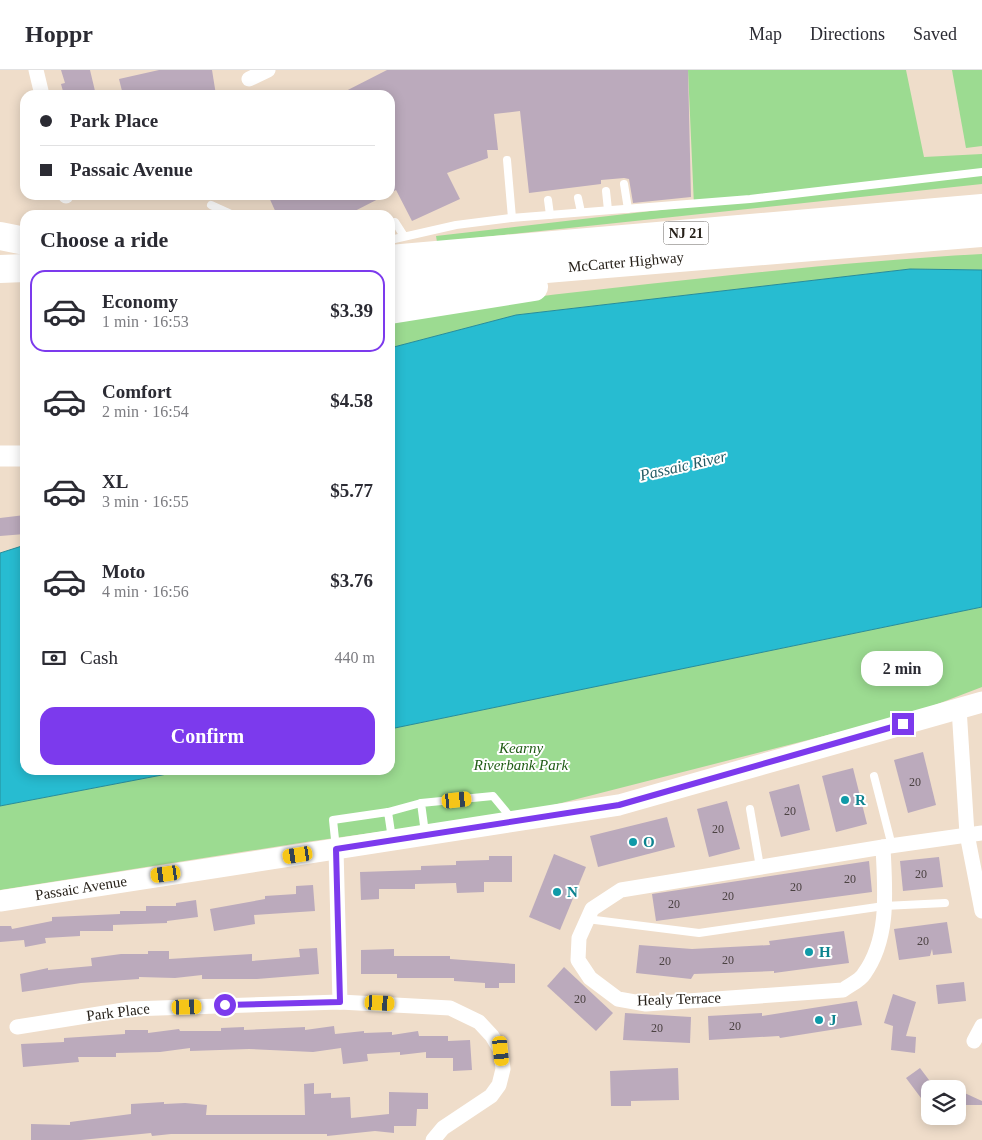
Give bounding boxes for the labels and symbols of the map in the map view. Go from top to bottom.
road number: NJ 21 [664,222,708,244]
street label: McCarter Highway [567,249,685,275]
water label: Passaic River [637,447,729,484]
callout: 2 min [862,652,944,686]
route end [892,713,914,735]
park label: Kearny Riverbank Park [473,740,569,773]
house number: 20 [909,775,921,789]
car [441,791,472,809]
place label: R [855,792,866,808]
marker: R [839,794,851,806]
house number: 20 [784,804,796,818]
house number: 20 [712,822,724,836]
place label: O [643,834,655,850]
marker: O [627,836,639,848]
car [282,845,313,865]
car [150,864,181,884]
house number: 20 [915,867,927,881]
house number: 20 [844,872,856,886]
street label: Passaic Avenue [34,873,128,903]
house number: 20 [790,880,802,894]
place label: N [567,884,578,900]
marker: N [551,886,563,898]
house number: 20 [722,889,734,903]
house number: 20 [668,897,680,911]
house number: 20 [917,934,929,948]
place label: H [819,944,831,960]
marker: H [803,946,815,958]
house number: 20 [722,953,734,967]
house number: 20 [659,954,671,968]
street label: Healy Terrace [637,990,722,1008]
house number: 20 [574,992,586,1006]
route start [214,994,236,1016]
car [364,995,395,1011]
car [171,999,202,1015]
street label: Park Place [85,1000,151,1024]
place label: J [829,1012,837,1028]
marker: J [813,1014,825,1026]
house number: 20 [729,1019,741,1033]
house number: 20 [651,1021,663,1035]
car [491,1035,510,1067]

